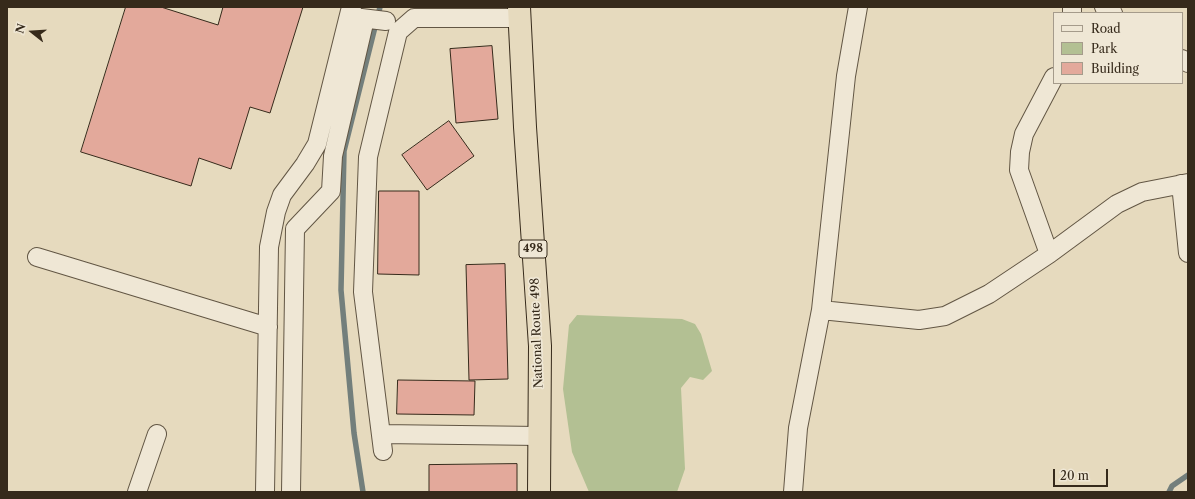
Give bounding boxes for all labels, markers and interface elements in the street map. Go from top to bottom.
north arrow [12,12,52,52]
legend [1053,12,1183,84]
text: Road [1091,21,1121,36]
text: N [12,22,29,35]
text: Park [1091,41,1117,56]
text: Building [1091,61,1139,76]
road number: 498 [519,240,547,258]
street label: National Route 498 [528,278,546,388]
scale bar [1055,461,1110,487]
text: 20 m [1060,468,1089,483]

